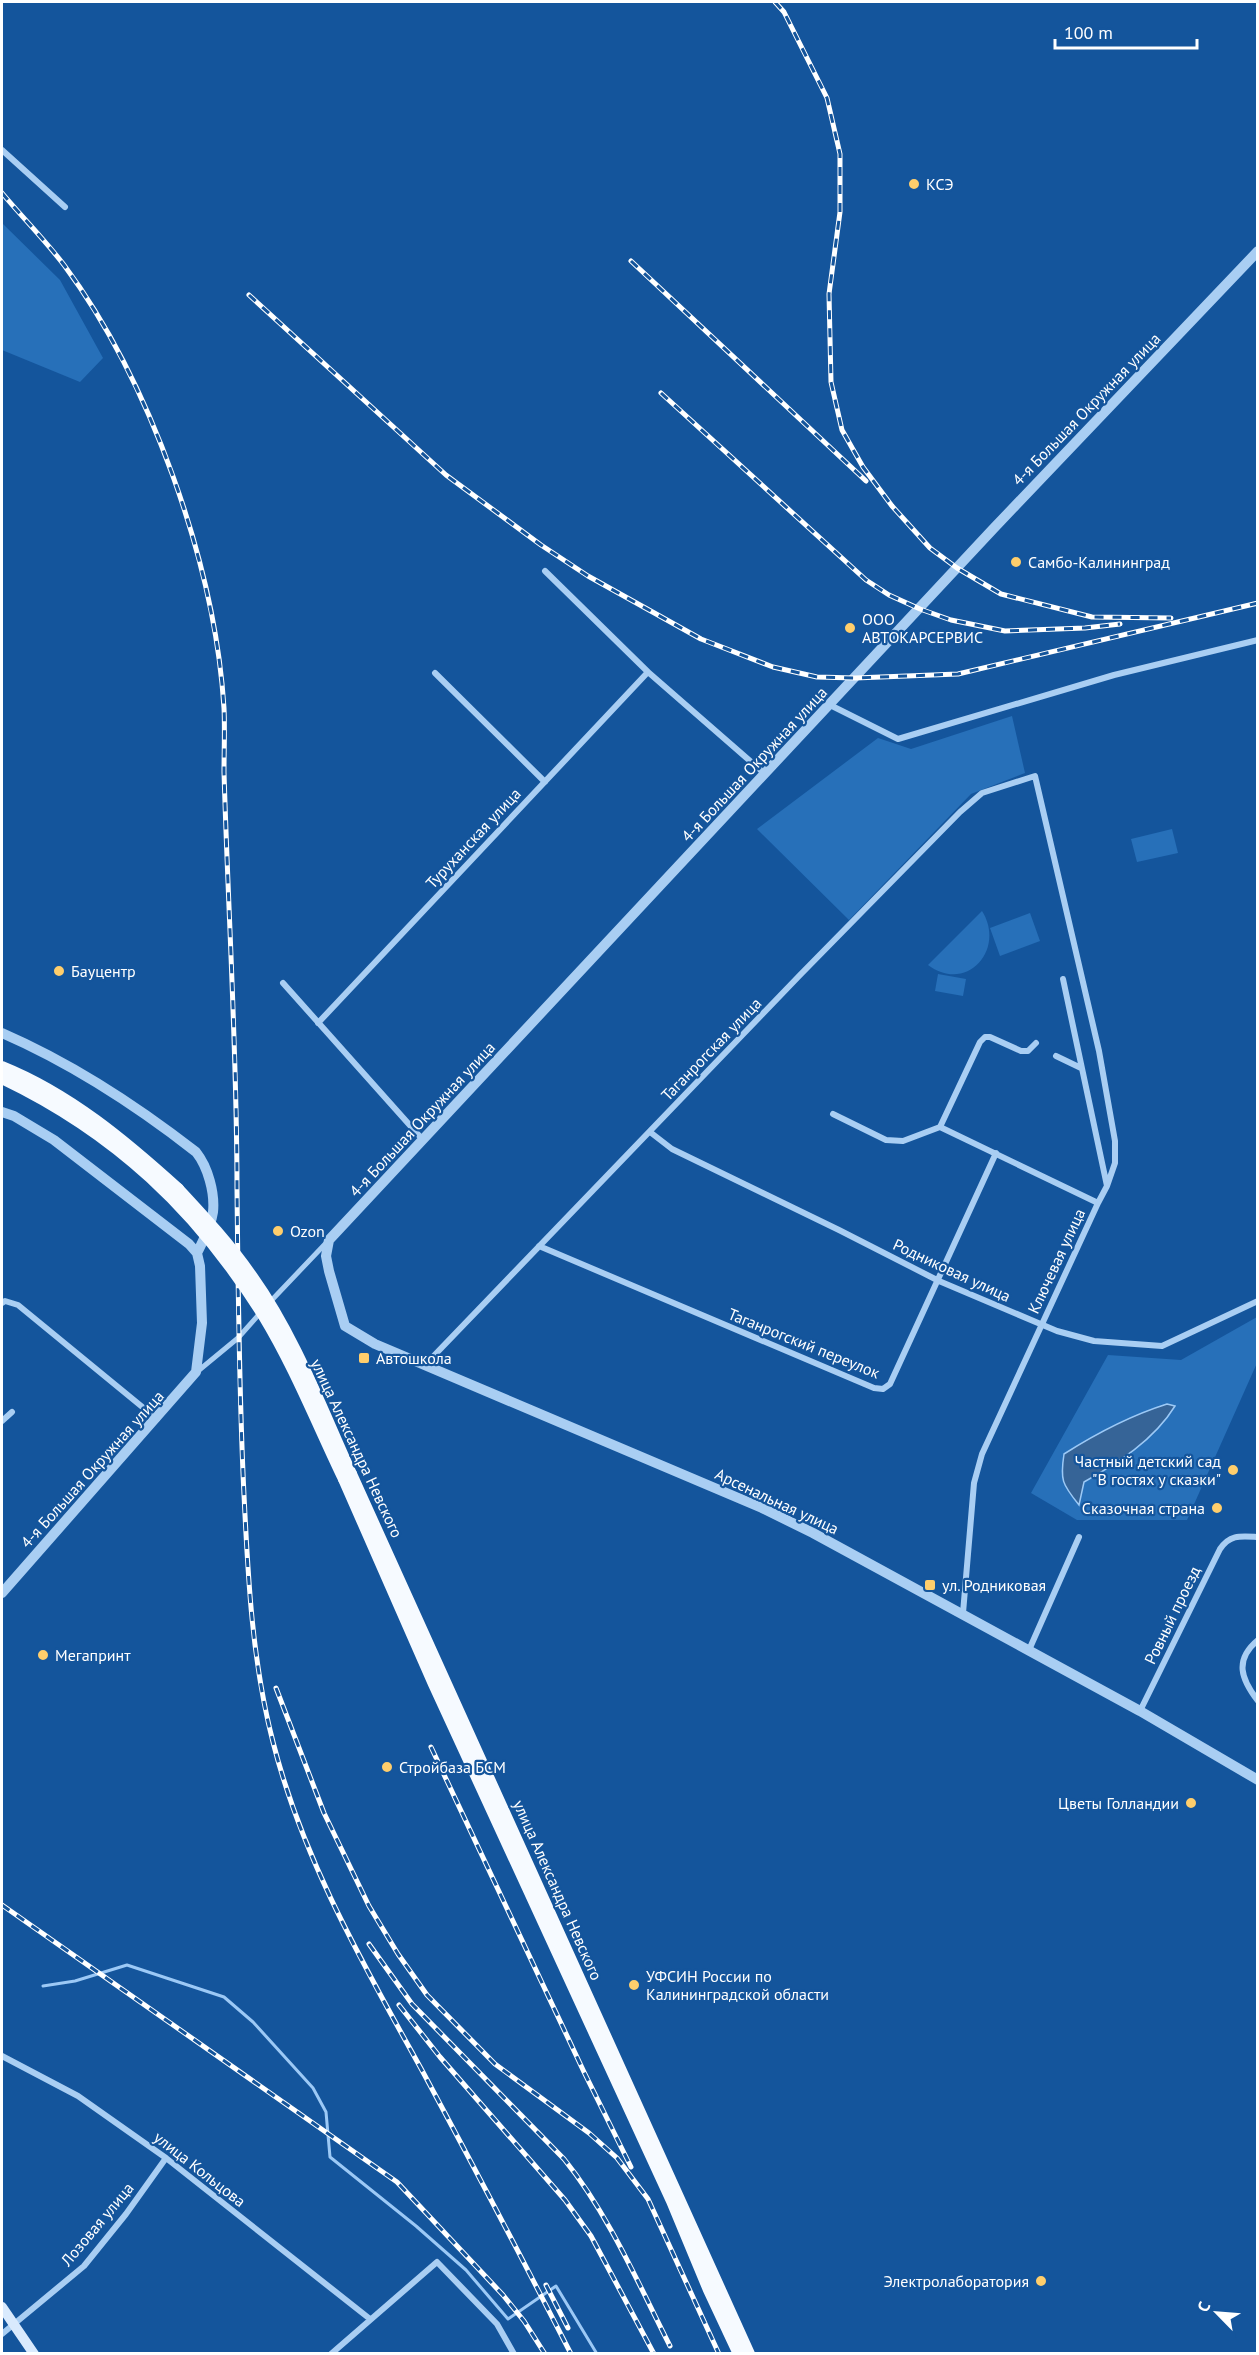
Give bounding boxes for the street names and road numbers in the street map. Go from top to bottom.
street label: 4-я Большая Окружная улица [1008,328,1164,490]
street label: 4-я Большая Окружная улица [677,682,831,846]
street label: Туруханская улица [421,784,525,892]
street label: Таганрогская улица [657,993,765,1105]
street label: 4-я Большая Окружная улица [345,1037,499,1201]
street label: Ключевая улица [1023,1205,1089,1317]
street label: Родниковая улица [890,1234,1014,1306]
street label: Таганрогский переулок [725,1303,883,1383]
street label: улица Александра Невского [307,1355,407,1541]
street label: 4-я Большая Окружная улица [16,1386,168,1552]
street label: Арсенальная улица [712,1464,842,1538]
street label: Ровный проезд [1140,1562,1205,1667]
street label: улица Александра Невского [509,1797,607,1983]
street label: улица Кольцова [150,2127,250,2211]
street label: Лозовая улица [56,2178,138,2271]

